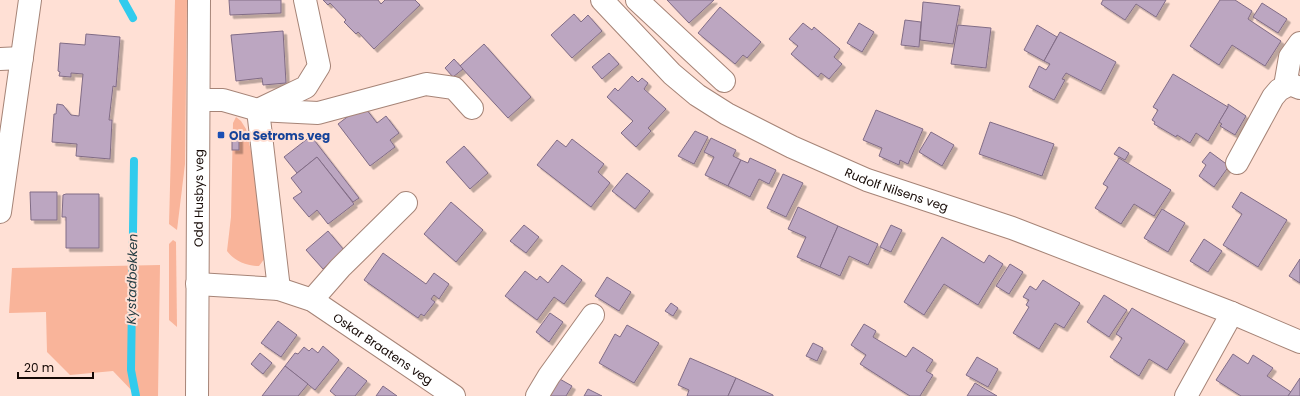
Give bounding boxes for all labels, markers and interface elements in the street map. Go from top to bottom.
place label: Ola Setroms veg [229,127,330,144]
marker: Ola Setroms veg [216,130,226,140]
street label: Odd Husbys veg [189,149,207,247]
street label: Rudolf Nilsens veg [842,163,951,215]
water label: Kystadbekken [122,233,142,325]
street label: Oskar Braatens veg [330,308,437,388]
scale bar [18,354,93,380]
text: 20 m [24,359,54,376]

